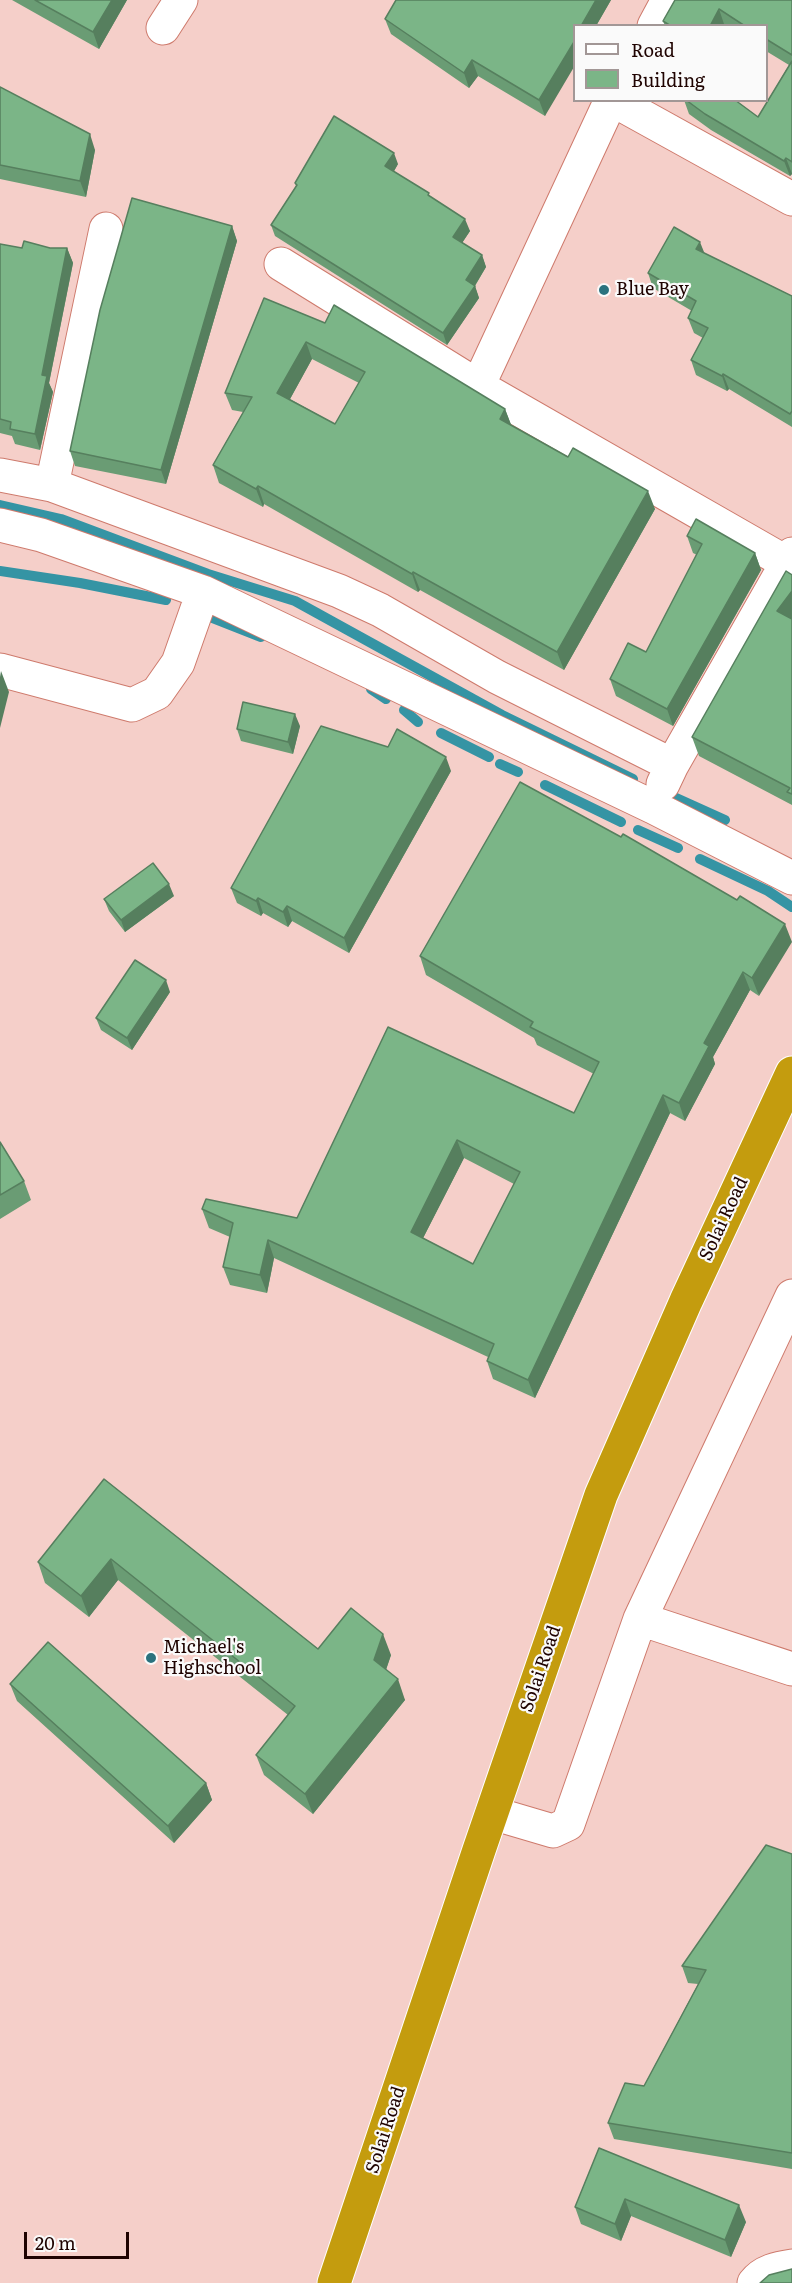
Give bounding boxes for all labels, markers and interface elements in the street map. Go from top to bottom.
legend [573,24,768,102]
text: Road [631,36,675,63]
text: Building [631,66,705,93]
place label: Blue Bay [616,279,689,301]
marker: Blue Bay [597,283,611,297]
street label: Solai Road [695,1174,753,1264]
street label: Solai Road [516,1623,566,1715]
place label: Michael's Highschool [163,1637,261,1680]
marker: Michael's Highschool [144,1651,158,1665]
street label: Solai Road [362,2084,410,2176]
scale bar [27,2220,132,2258]
text: 20 m [35,2229,76,2256]

